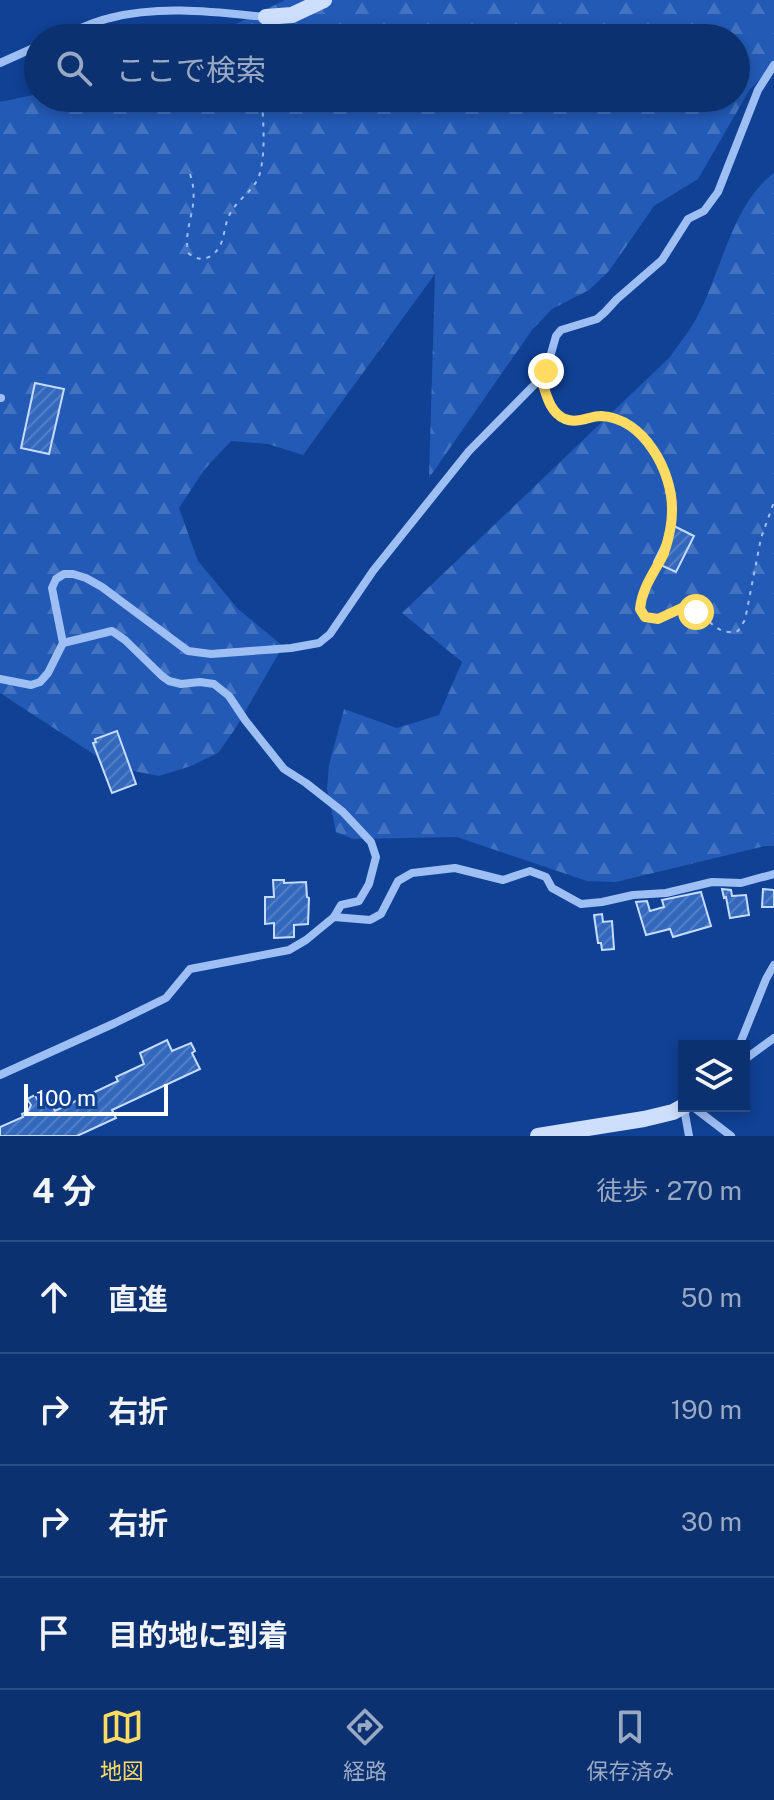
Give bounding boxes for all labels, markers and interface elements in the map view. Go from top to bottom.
search box [24,24,750,112]
icon: search [52,46,96,90]
text: ここで検索 [116,52,266,88]
route end [528,353,564,389]
route start [678,594,714,630]
map controls [678,1040,750,1112]
button: layers [678,1040,750,1112]
scale bar [24,1080,168,1116]
text: 100 m [36,1085,96,1111]
text: 4 分 [32,1171,96,1211]
text: 徒歩 · 270 m [596,1175,742,1206]
icon: ahead [32,1275,76,1319]
text: 直進 [108,1281,168,1317]
text: 50 m [681,1282,742,1313]
icon: right [32,1387,76,1431]
text: 右折 [108,1393,168,1429]
text: 190 m [671,1394,742,1425]
icon: right [32,1499,76,1543]
text: 右折 [108,1505,168,1541]
text: 30 m [681,1506,742,1537]
icon: arrive [32,1611,76,1655]
text: 目的地に到着 [108,1617,288,1653]
tab: 地図 [100,1705,144,1785]
tab: 経路 [343,1705,387,1785]
tab: 保存済み [586,1705,674,1785]

